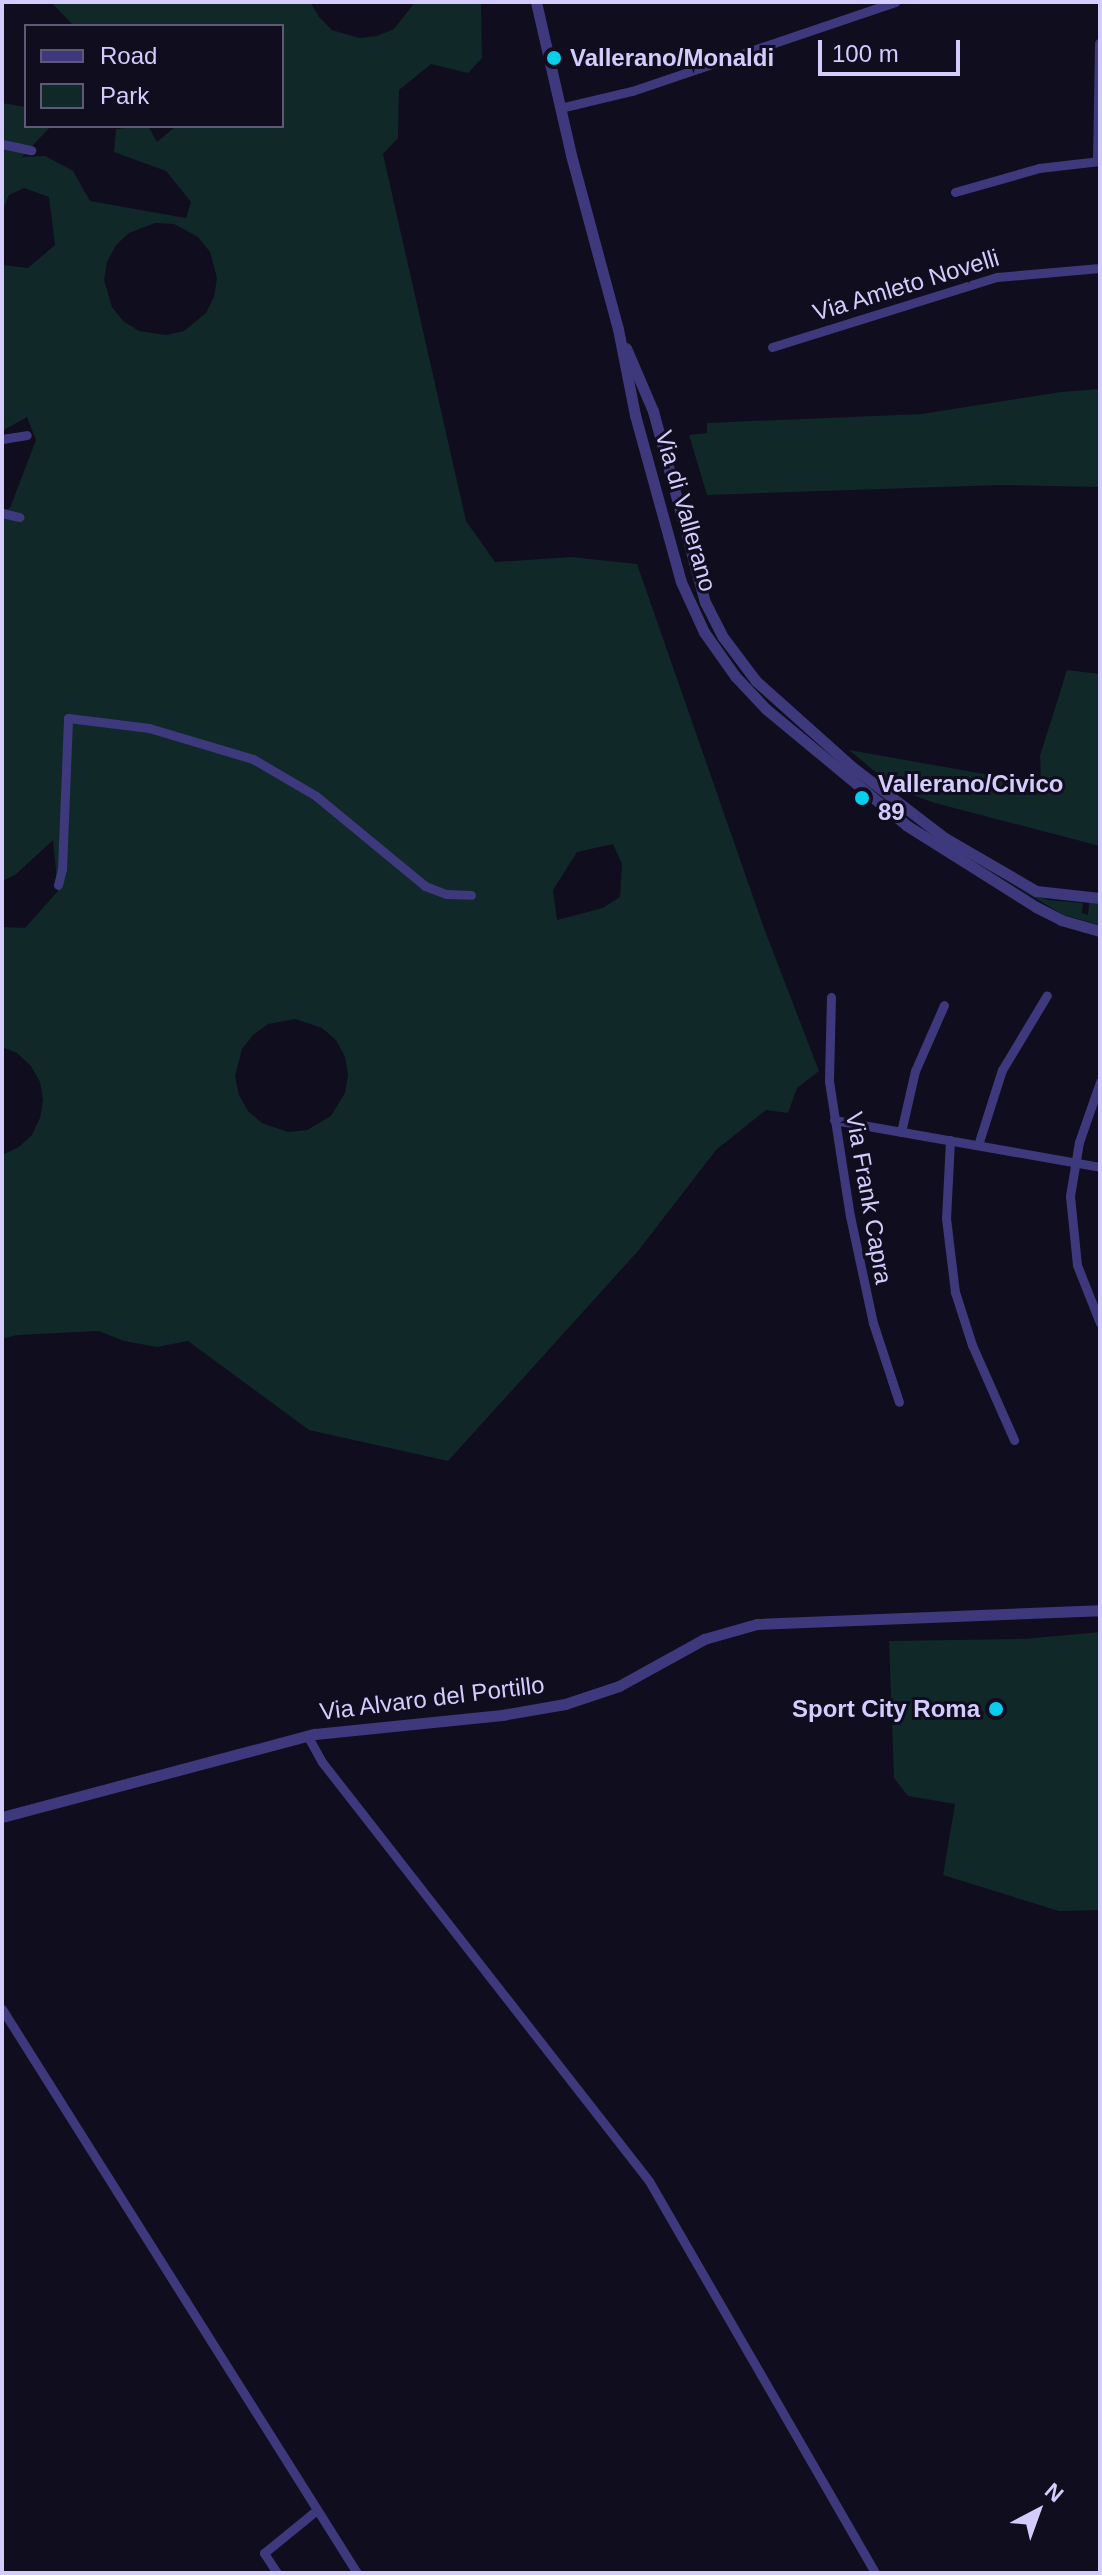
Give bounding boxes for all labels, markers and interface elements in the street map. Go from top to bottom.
legend [24,24,284,128]
scale bar [822,24,964,74]
text: 100 m [832,40,899,67]
text: Road [100,42,157,69]
place label: Vallerano/Monaldi [570,44,774,72]
marker: Vallerano/Monaldi [545,49,563,67]
text: Park [100,82,149,109]
street label: Via Amleto Novelli [809,243,1003,327]
street label: Via di Vallerano [649,427,723,595]
place label: Vallerano/Civico 89 [878,770,1063,826]
marker: Vallerano/Civico 89 [853,789,871,807]
street label: Via Frank Capra [840,1110,898,1286]
street label: Via Alvaro del Portillo [317,1670,547,1726]
place label: Sport City Roma [792,1695,980,1723]
marker: Sport City Roma [987,1700,1005,1718]
north arrow [998,2471,1078,2551]
text: N [1040,2478,1068,2507]

